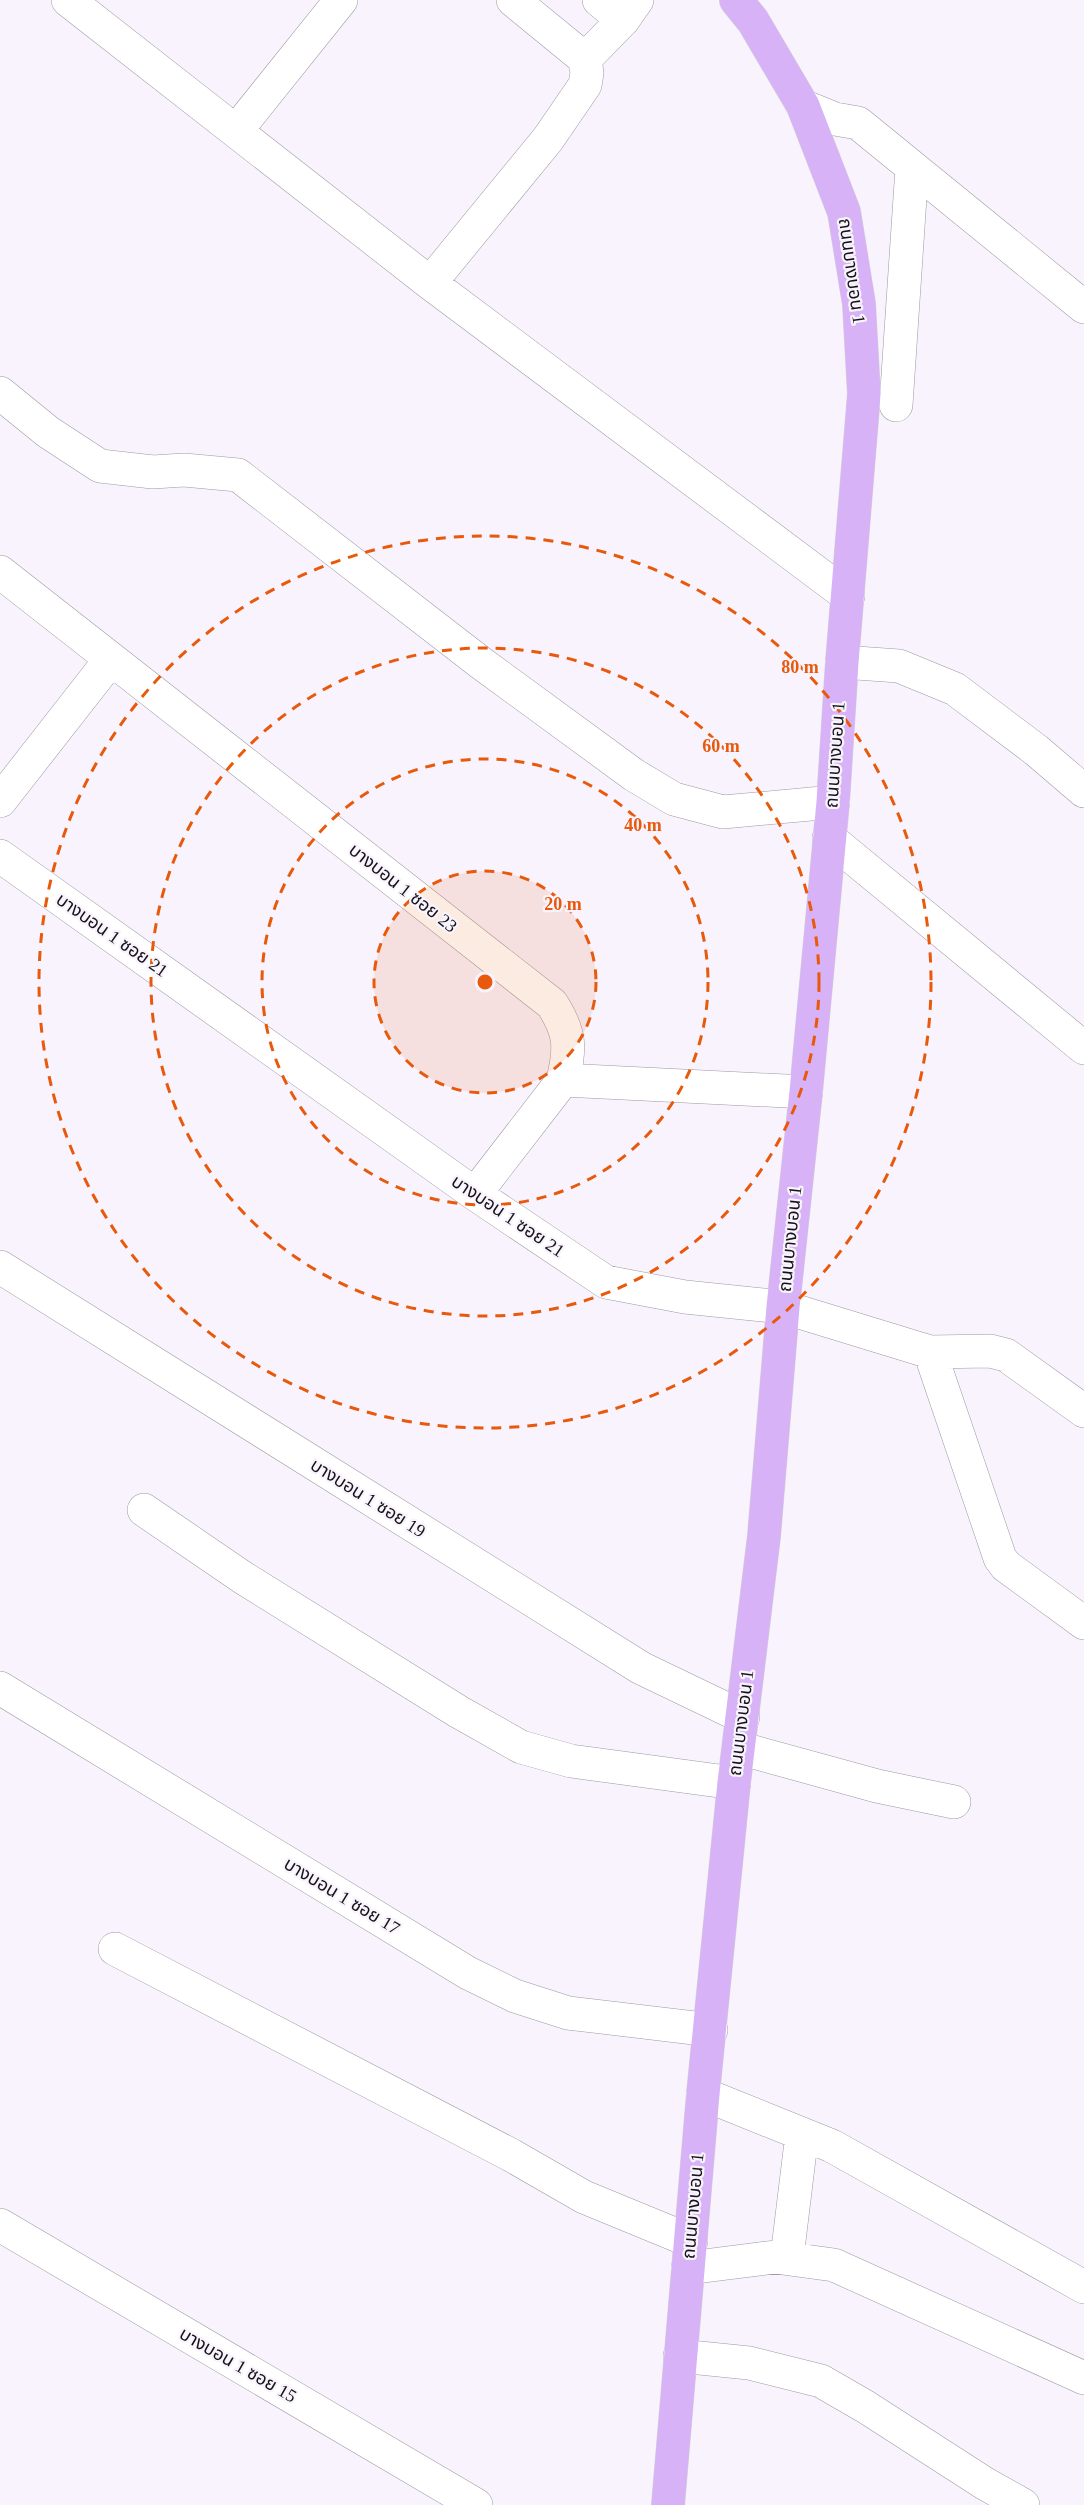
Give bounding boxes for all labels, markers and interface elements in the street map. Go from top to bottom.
street label: ถนนบางบอน 1 [835,217,869,325]
text: 80 m [781,657,819,677]
street label: ถนนบางบอน 1 [821,701,849,809]
text: 60 m [702,736,740,756]
text: 40 m [624,815,662,835]
street label: บางบอน 1 ซอย 23 [345,840,461,936]
street label: บางบอน 1 ซอย 21 [52,889,172,981]
text: 20 m [544,894,582,914]
centre of rings [475,972,495,992]
street label: บางบอน 1 ซอย 21 [448,1171,568,1261]
street label: ถนนบางบอน 1 [774,1185,806,1293]
street label: บางบอน 1 ซอย 19 [307,1455,429,1541]
street label: ถนนบางบอน 1 [725,1669,757,1777]
street label: บางบอน 1 ซอย 17 [280,1854,404,1938]
street label: ถนนบางบอน 1 [678,2152,708,2260]
street label: บางบอน 1 ซอย 15 [176,2323,300,2407]

